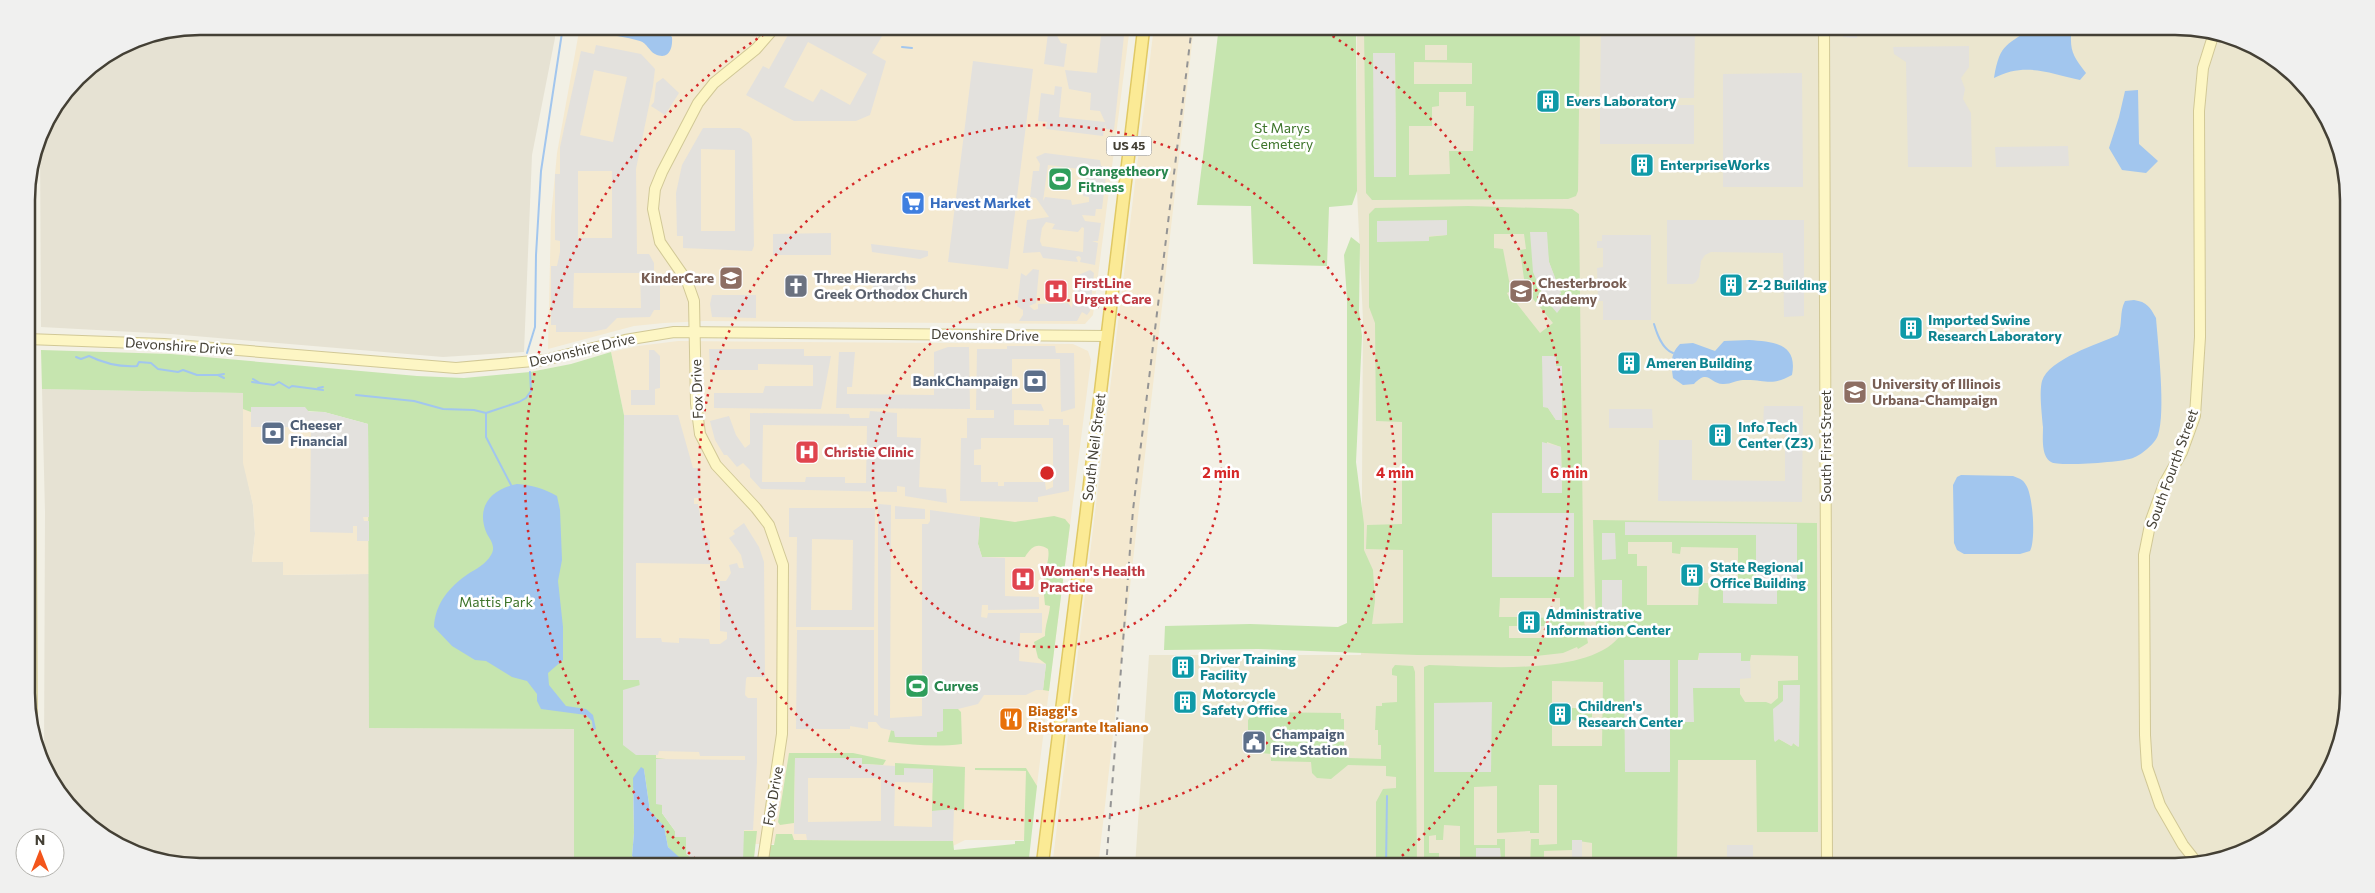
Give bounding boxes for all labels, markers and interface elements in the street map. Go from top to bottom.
building icon: Evers Laboratory [1535,88,1561,114]
place label: Evers Laboratory [1566,92,1677,109]
park label: St Marys Cemetery [1251,119,1313,152]
road number: US 45 [1106,136,1152,156]
building icon: EnterpriseWorks [1629,152,1655,178]
place label: EnterpriseWorks [1660,156,1770,173]
place label: Orangetheory Fitness [1078,162,1169,195]
sports icon: Orangetheory Fitness [1047,166,1073,192]
supermarket icon: Harvest Market [900,190,926,216]
place label: Harvest Market [930,194,1031,211]
school or university icon: KinderCare [718,265,744,291]
place label: KinderCare [641,269,714,286]
place label: Three Hierarchs Greek Orthodox Church [814,269,968,302]
building icon: Z-2 Building [1718,272,1744,298]
church icon: Three Hierarchs Greek Orthodox Church [783,273,809,299]
place label: FirstLine Urgent Care [1074,274,1152,307]
place label: Chesterbrook Academy [1538,274,1627,307]
place label: Z-2 Building [1748,276,1827,293]
hospital icon: FirstLine Urgent Care [1043,278,1069,304]
school or university icon: Chesterbrook Academy [1508,278,1534,304]
place label: Imported Swine Research Laboratory [1928,311,2062,344]
building icon: Imported Swine Research Laboratory [1898,315,1924,341]
street label: Devonshire Drive [931,325,1039,344]
street label: Devonshire Drive [527,329,636,370]
street label: Devonshire Drive [125,333,234,358]
building icon: Ameren Building [1616,350,1642,376]
place label: Ameren Building [1646,354,1753,371]
street label: Fox Drive [687,359,706,419]
bank icon: BankChampaign [1022,368,1048,394]
place label: BankChampaign [913,372,1018,389]
place label: University of Illinois Urbana-Champaign [1872,375,2001,408]
school or university icon: University of Illinois Urbana-Champaign [1842,379,1868,405]
street label: South First Street [1817,390,1834,502]
street label: South Neil Street [1078,392,1109,502]
street label: South Fourth Street [2142,406,2201,531]
place label: Cheeser Financial [290,416,347,449]
place label: Info Tech Center (Z3) [1738,418,1814,451]
bank icon: Cheeser Financial [260,420,286,446]
building icon: Info Tech Center (Z3) [1707,422,1733,448]
hospital icon: Christie Clinic [794,439,820,465]
place label: Christie Clinic [824,443,914,460]
text: 2 min [1202,463,1240,481]
text: 4 min [1376,463,1414,481]
text: 6 min [1550,463,1588,481]
centre of rings [1038,464,1056,482]
place label: State Regional Office Building [1710,558,1806,591]
place label: Women's Health Practice [1040,562,1145,595]
building icon: State Regional Office Building [1679,562,1705,588]
hospital icon: Women's Health Practice [1010,566,1036,592]
park label: Mattis Park [459,593,533,610]
place label: Administrative Information Center [1546,605,1671,638]
building icon: Administrative Information Center [1516,609,1542,635]
place label: Driver Training Facility [1200,650,1296,683]
building icon: Driver Training Facility [1170,654,1196,680]
sports icon: Curves [904,673,930,699]
place label: Curves [934,677,979,694]
place label: Motorcycle Safety Office [1202,685,1287,718]
building icon: Motorcycle Safety Office [1172,689,1198,715]
place label: Children's Research Center [1578,697,1683,730]
building icon: Children's Research Center [1547,701,1573,727]
place label: Biaggi's Ristorante Italiano [1028,702,1149,735]
restaurant icon: Biaggi's Ristorante Italiano [998,706,1024,732]
place label: Champaign Fire Station [1272,725,1347,758]
public building icon: Champaign Fire Station [1241,729,1267,755]
street label: Fox Drive [759,765,786,827]
north arrow [15,828,65,878]
text: N [35,831,45,848]

